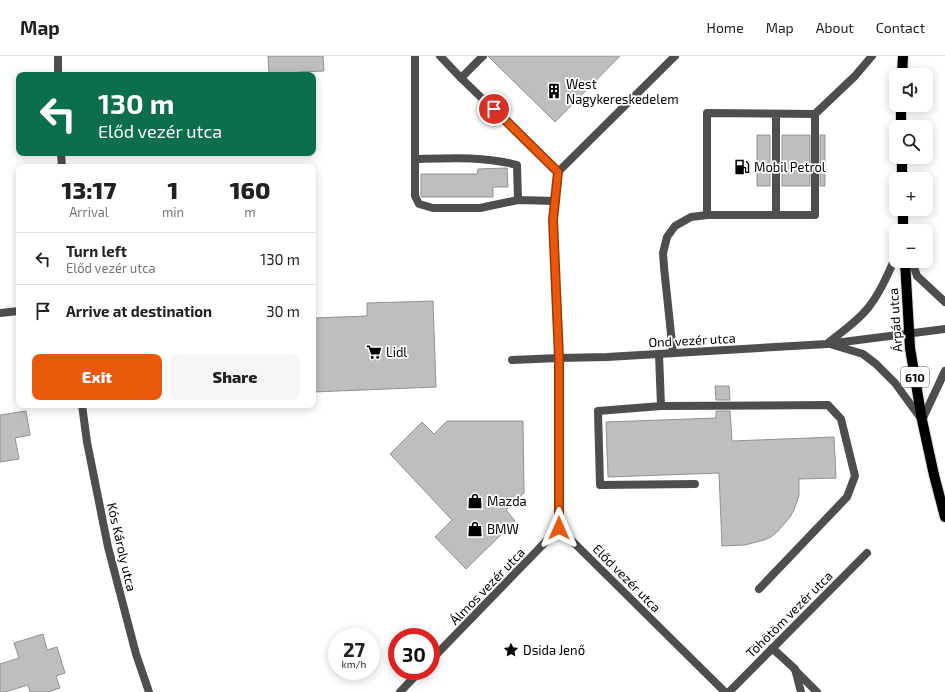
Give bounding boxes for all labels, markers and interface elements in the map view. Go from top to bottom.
text: Map [20,16,60,39]
text: Home [707,19,744,36]
text: Map [766,19,794,36]
text: About [816,19,854,36]
text: Contact [876,19,925,36]
map controls [889,68,933,268]
button: sound [889,68,933,112]
place label: West Nagykereskedelem [566,76,679,107]
building icon: West Nagykereskedelem [545,82,563,100]
text: 130 m [98,86,174,120]
icon: left [32,88,84,140]
pin [477,92,511,126]
icon: arrive [483,98,505,120]
text: Előd vezér utca [98,120,222,142]
button: search [889,120,933,164]
fuel station icon: Mobil Petrol [733,158,751,176]
place label: Mobil Petrol [754,159,826,175]
button: + [889,172,933,216]
text: 13:17 [62,175,116,204]
text: 1 [168,175,178,204]
text: 160 [230,175,270,204]
text: Arrival [69,204,109,220]
text: min [162,204,184,220]
text: m [244,204,256,220]
button: − [889,224,933,268]
text: Turn left [66,242,127,260]
icon: left [32,248,54,270]
text: 130 m [260,250,300,268]
text: Előd vezér utca [66,260,156,276]
street label: Árpád utca [884,287,905,353]
icon: arrive [32,300,54,322]
text: Arrive at destination [66,302,212,320]
text: 30 m [266,302,300,320]
street label: Ond vezér utca [648,330,736,350]
supermarket icon: Lidl [365,343,383,361]
place label: Lidl [386,344,407,360]
button: Exit [32,354,162,400]
button: Share [170,354,300,400]
road number: 610 [901,367,929,387]
shop icon: Mazda [466,492,484,510]
place label: Mazda [487,493,527,509]
street label: Kós Károly utca [104,501,140,593]
position arrow [538,507,580,549]
shop icon: BMW [466,520,484,538]
place label: BMW [487,521,519,537]
street label: Előd vezér utca [590,541,664,615]
street label: Álmos vezér utca [445,543,528,628]
street label: Töhötöm vezér utca [742,567,836,661]
speed limit sign: 30 [388,628,440,680]
text: 27 [343,637,365,661]
place icon: Dsida Jenő [502,641,520,659]
place label: Dsida Jenő [523,642,585,658]
text: km/h [342,658,366,670]

